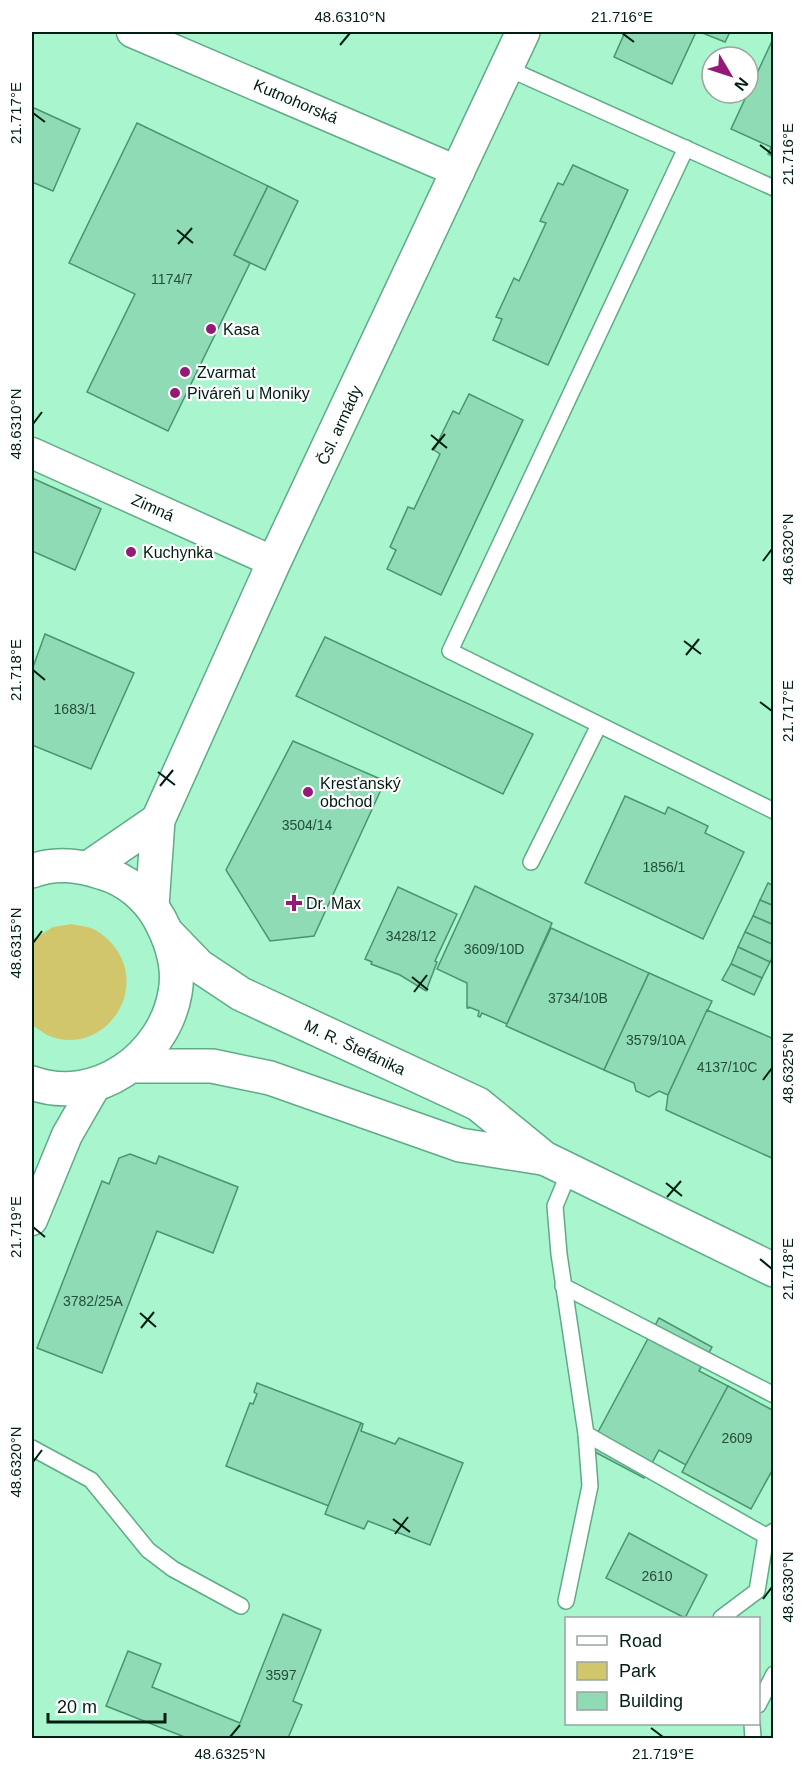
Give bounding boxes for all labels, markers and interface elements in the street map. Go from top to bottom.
text: 48.6310°N [314,8,386,25]
text: 21.716°E [591,8,653,25]
north arrow [700,45,760,105]
text: N [731,74,752,94]
street label: Kutnohorská [251,76,341,127]
text: 21.717°E [7,82,24,144]
text: 21.716°E [779,123,796,185]
house number: 1174/7 [151,271,193,287]
place label: Kasa [223,321,260,338]
marker: Kasa [204,322,218,336]
place label: Zvarmat [197,364,256,381]
marker: Zvarmat [178,365,192,379]
street label: Čsl. armády [313,383,365,467]
place label: Piváreň u Moniky [187,385,310,402]
marker: Piváreň u Moniky [168,386,182,400]
text: 48.6310°N [7,388,24,460]
street label: Zimná [129,491,177,524]
text: 48.6320°N [779,513,796,585]
place label: Kuchynka [143,544,213,561]
marker: Kuchynka [124,545,138,559]
text: 21.718°E [7,639,24,701]
text: 21.717°E [779,680,796,742]
house number: 1683/1 [54,701,97,717]
place label: Kresťanský obchod [320,775,401,810]
marker: Kresťanský obchod [301,785,315,799]
house number: 3504/14 [282,817,333,833]
house number: 1856/1 [643,859,686,875]
place label: Dr. Max [306,895,361,912]
marker: Dr. Max [287,896,301,910]
text: 48.6315°N [7,907,24,979]
house number: 3428/12 [386,928,437,944]
house number: 3609/10D [464,941,524,957]
house number: 3734/10B [548,990,608,1006]
street label: M. R. Štefánika [302,1016,408,1078]
house number: 3579/10A [626,1032,687,1048]
text: 48.6325°N [779,1032,796,1104]
house number: 4137/10C [697,1059,757,1075]
text: 21.719°E [7,1196,24,1258]
text: 21.718°E [779,1238,796,1300]
house number: 3782/25A [63,1293,124,1309]
text: 48.6320°N [7,1426,24,1498]
house number: 2609 [721,1430,753,1446]
text: 48.6330°N [779,1551,796,1623]
house number: 2610 [641,1568,673,1584]
legend [565,1617,760,1725]
text: Road [619,1631,662,1651]
text: Park [619,1661,657,1681]
house number: 3597 [265,1667,297,1683]
scale bar [48,1686,165,1724]
text: Building [619,1691,683,1711]
text: 20 m [57,1697,97,1717]
text: 48.6325°N [194,1745,266,1762]
text: 21.719°E [632,1745,694,1762]

